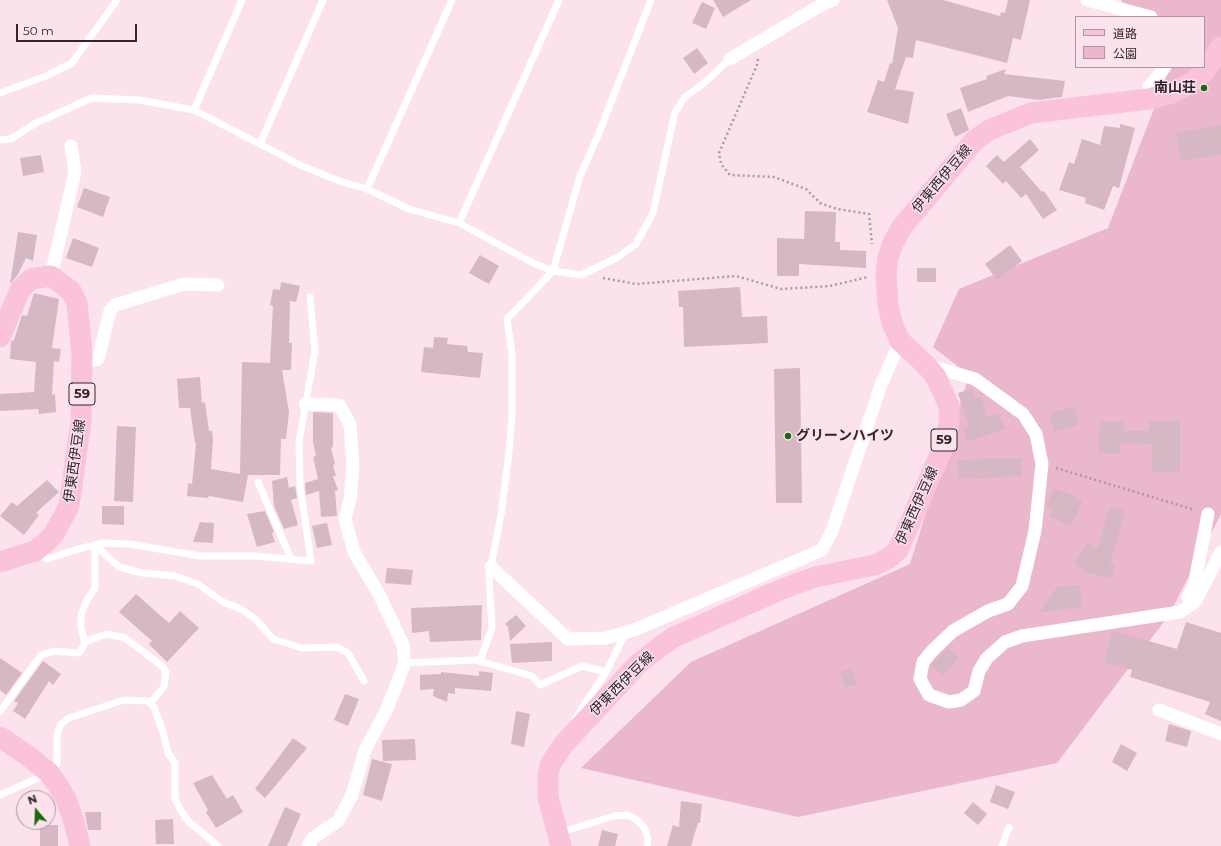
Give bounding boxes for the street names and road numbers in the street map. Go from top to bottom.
street label: 伊東西伊豆線 [909,141,975,217]
road number: 59 [69,383,95,405]
street label: 伊東西伊豆線 [61,418,89,504]
road number: 59 [931,429,957,451]
street label: 伊東西伊豆線 [892,464,942,548]
street label: 伊東西伊豆線 [586,648,658,720]

